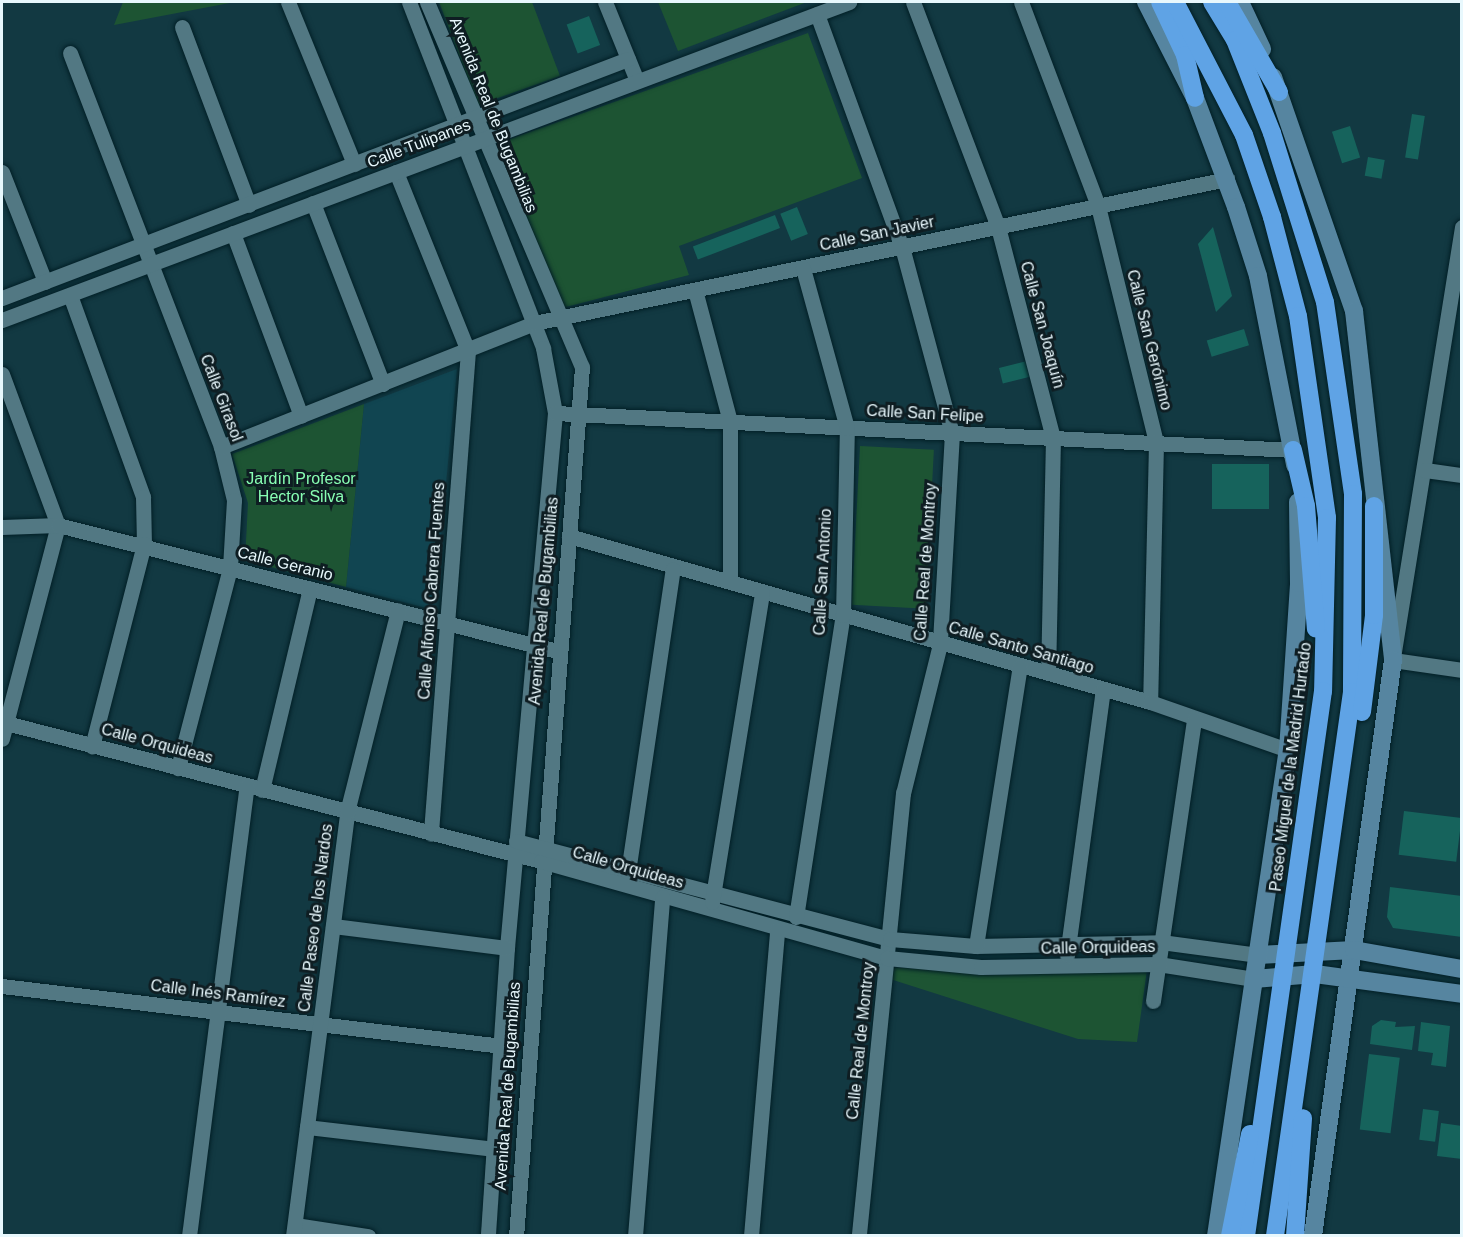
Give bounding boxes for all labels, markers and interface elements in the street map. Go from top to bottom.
street label: Avenida Real de Bugambilias [445,15,541,215]
street label: Calle Tulipanes [364,115,474,173]
street label: Calle San Javier [818,212,936,256]
street label: Calle San Joaquín [1016,259,1068,391]
street label: Calle San Gerónimo [1122,268,1176,412]
street label: Calle Girasol [196,352,246,444]
street label: Calle San Felipe [866,401,984,427]
park label: Jardín Profesor Hector Silva [246,469,356,507]
street label: Calle Alfonso Cabrera Fuentes [415,481,449,701]
street label: Calle Real de Montroy [911,482,941,642]
street label: Avenida Real de Bugambilias [525,496,563,706]
street label: Calle San Antonio [810,508,836,636]
street label: Calle Geranio [235,543,335,585]
street label: Calle Santo Santiago [946,618,1096,678]
street label: Paseo Miguel de la Madrid Hurtado [1266,641,1316,893]
street label: Calle Orquideas [99,720,215,768]
street label: Calle Paseo de los Nardos [295,823,337,1013]
street label: Calle Orquideas [570,843,686,893]
street label: Calle Orquideas [1040,937,1156,959]
street label: Calle Real de Montroy [843,961,879,1121]
street label: Calle Inés Ramírez [149,976,287,1012]
street label: Avenida Real de Bugambilias [491,981,525,1191]

